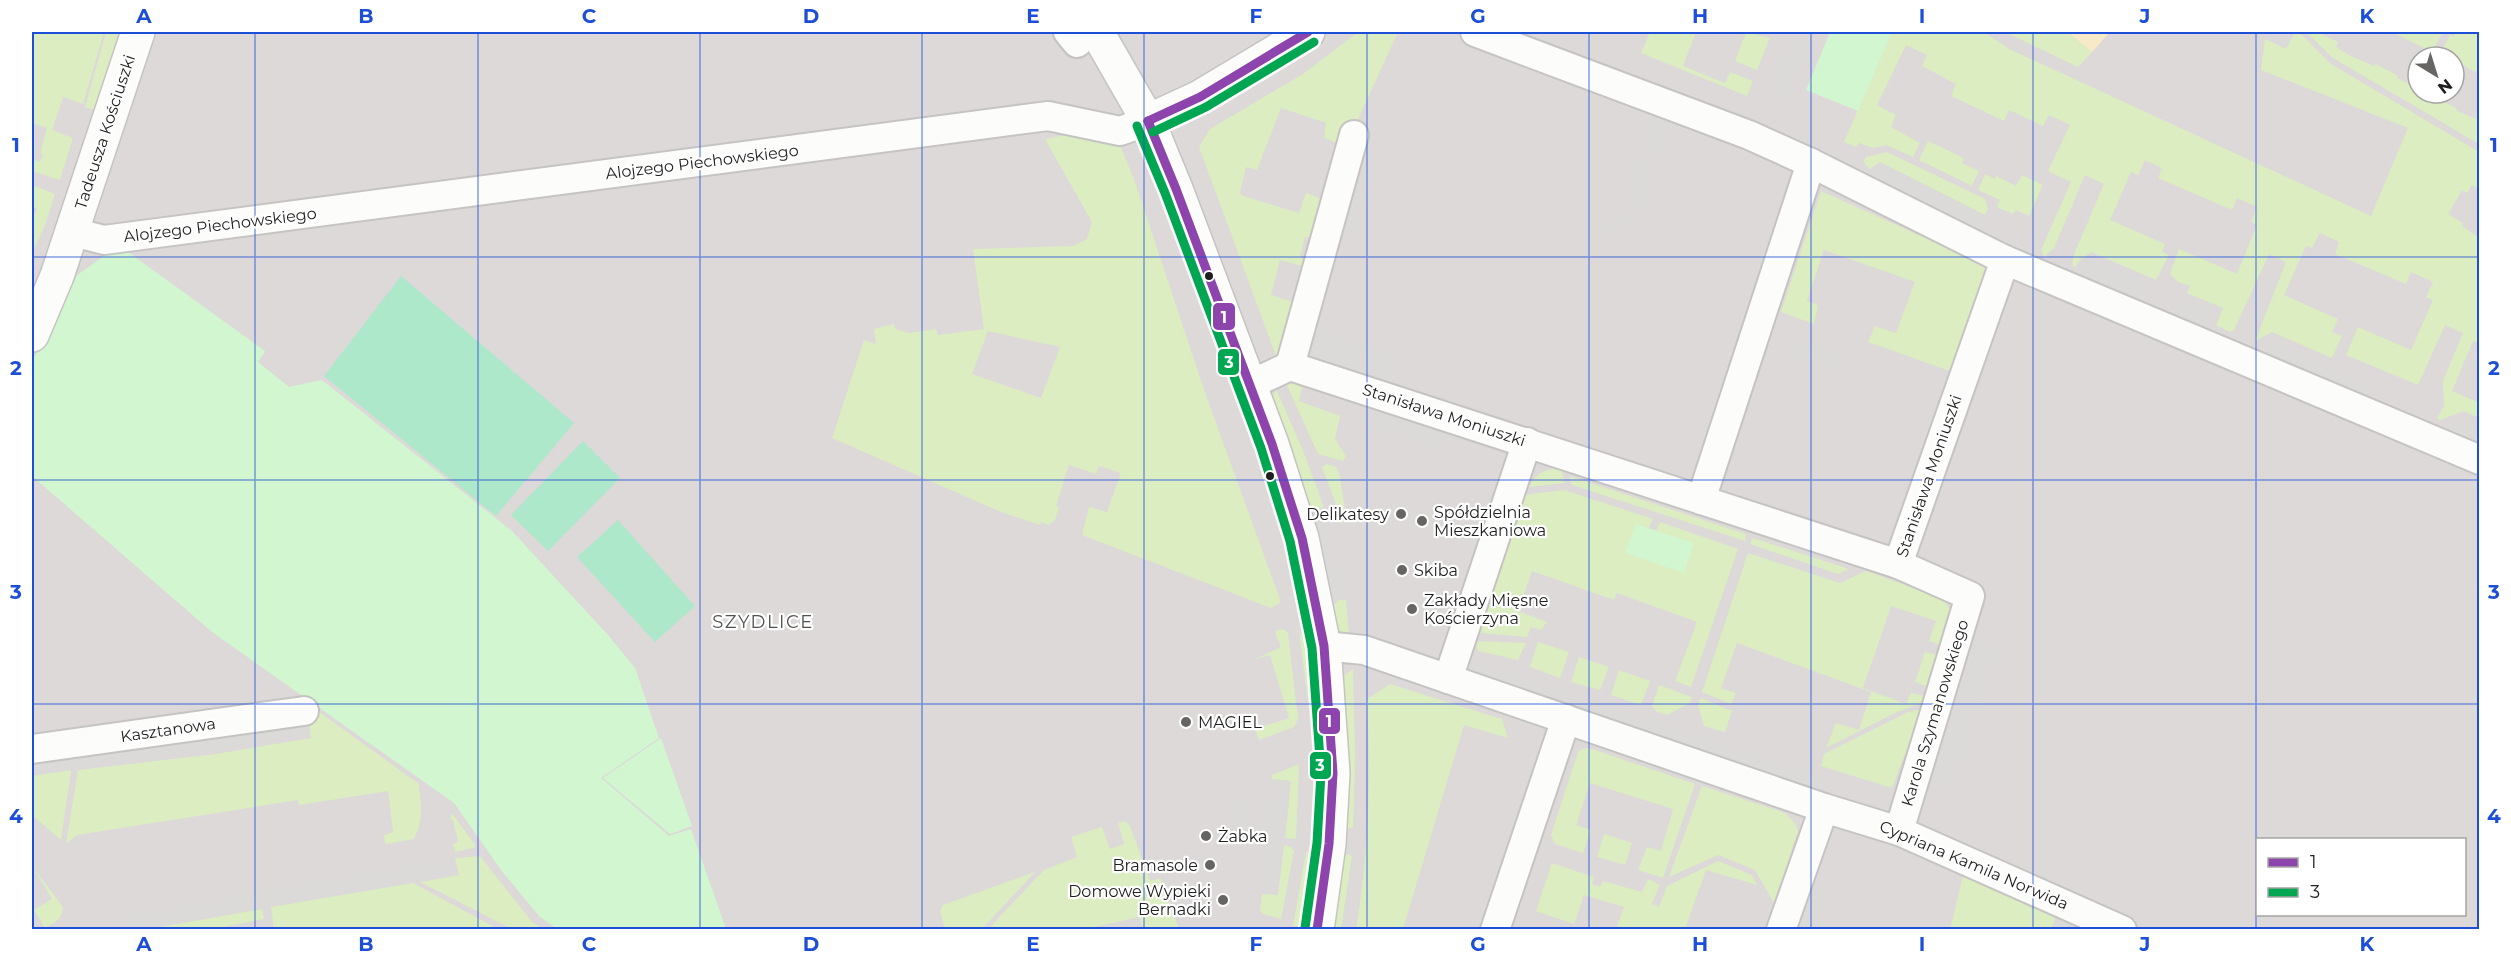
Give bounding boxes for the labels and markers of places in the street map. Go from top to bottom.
unlabelled marker [1203,270,1215,282]
unlabelled marker [1264,470,1276,482]
place label: Spółdzielnia Mieszkaniowa [1434,503,1546,540]
place label: Delikatesy [1306,505,1389,524]
marker: Delikatesy [1394,507,1408,521]
marker: Spółdzielnia Mieszkaniowa [1415,514,1429,528]
place label: Skiba [1414,561,1458,580]
marker: Skiba [1395,563,1409,577]
place label: Zakłady Mięsne Kościerzyna [1424,591,1549,628]
marker: Zakłady Mięsne Kościerzyna [1405,602,1419,616]
place label: MAGIEL [1198,713,1262,732]
marker: MAGIEL [1179,715,1193,729]
place label: Żabka [1218,827,1268,846]
marker: Żabka [1199,829,1213,843]
place label: Bramasole [1113,856,1198,875]
marker: Bramasole [1203,858,1217,872]
place label: Domowe Wypieki Bernadki [1068,882,1211,919]
marker: Domowe Wypieki Bernadki [1216,893,1230,907]

